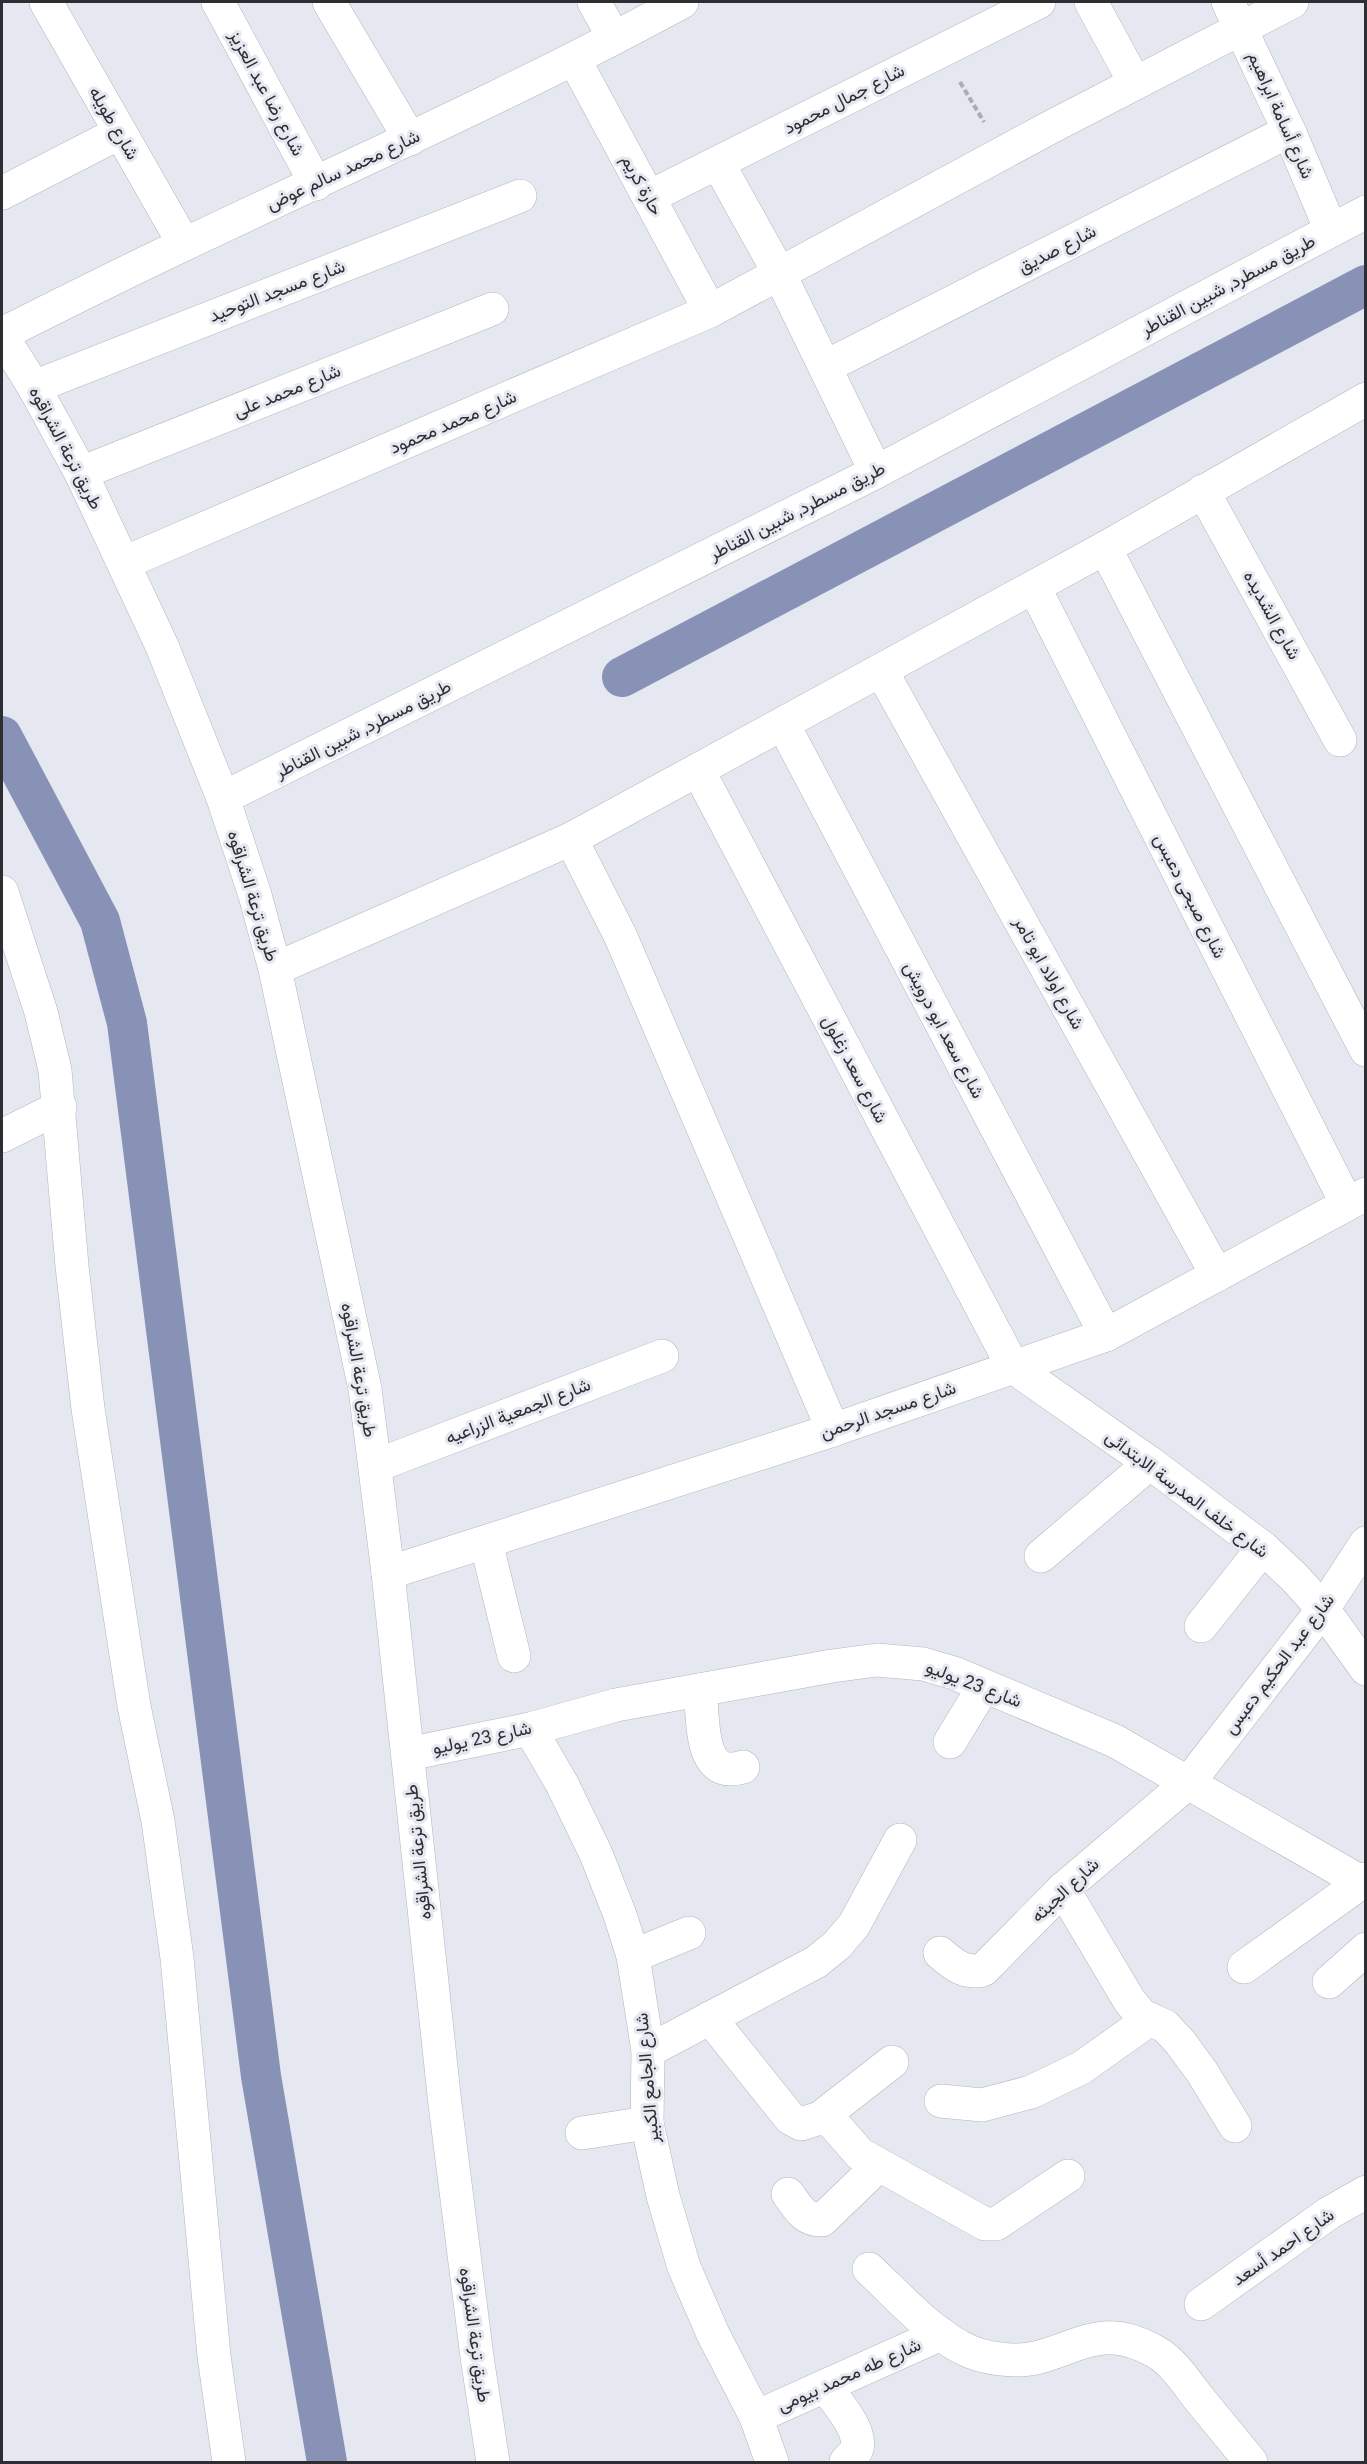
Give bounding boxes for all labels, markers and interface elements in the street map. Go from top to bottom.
street label: شارع رضا عبد العزيز [223,26,309,160]
street label: شارع أسامة ابراهيم [1242,48,1319,182]
street label: شارع جمال محمود [780,59,908,140]
street label: شارع طويله [83,82,144,164]
street label: شارع محمد سالم عوض [263,125,424,216]
street label: حارة كريم [615,151,668,220]
street label: شارع صديق [1014,220,1100,279]
street label: طريق مسطرد, شبين القناطر [1136,230,1319,341]
street label: شارع مسجد التوحيد [206,255,348,328]
street label: شارع محمد على [230,360,344,423]
street label: طريق ترعة الشراقوه [24,383,108,513]
street label: شارع محمد محمود [386,385,520,460]
street label: طريق مسطرد, شبين القناطر [704,457,889,565]
street label: شارع الشديده [1238,567,1305,664]
street label: طريق مسطرد, شبين القناطر [270,675,455,783]
street label: طريق ترعة الشراقوه [223,828,283,964]
street label: شارع صبحى دعبس [1148,830,1231,962]
street label: شارع اولاد ابو تامر [1008,912,1089,1034]
street label: شارع سعد ابو درويش [898,958,989,1103]
street label: شارع سعد زغلول [817,1011,893,1127]
street label: طريق ترعة الشراقوه [336,1301,382,1439]
street label: شارع الجمعية الزراعيه [442,1373,594,1450]
street label: شارع مسجد الرحمن [817,1376,959,1444]
street label: شارع خلف المدرسة الابتدائى [1100,1425,1273,1563]
street label: شارع عبد الحكيم دعبس [1219,1589,1340,1739]
street label: شارع 23 يوليو [923,1656,1025,1713]
street label: شارع 23 يوليو [430,1717,534,1760]
street label: طريق ترعة الشراقوه [400,1783,436,1921]
street label: شارع الجبثه [1027,1853,1104,1928]
street label: شارع الجامع الكبير [630,2012,665,2145]
street label: شارع احمد أسعد [1228,2204,1339,2291]
street label: طريق ترعة الشراقوه [455,2266,495,2404]
street label: شارع طه محمد بيومى [774,2333,925,2417]

